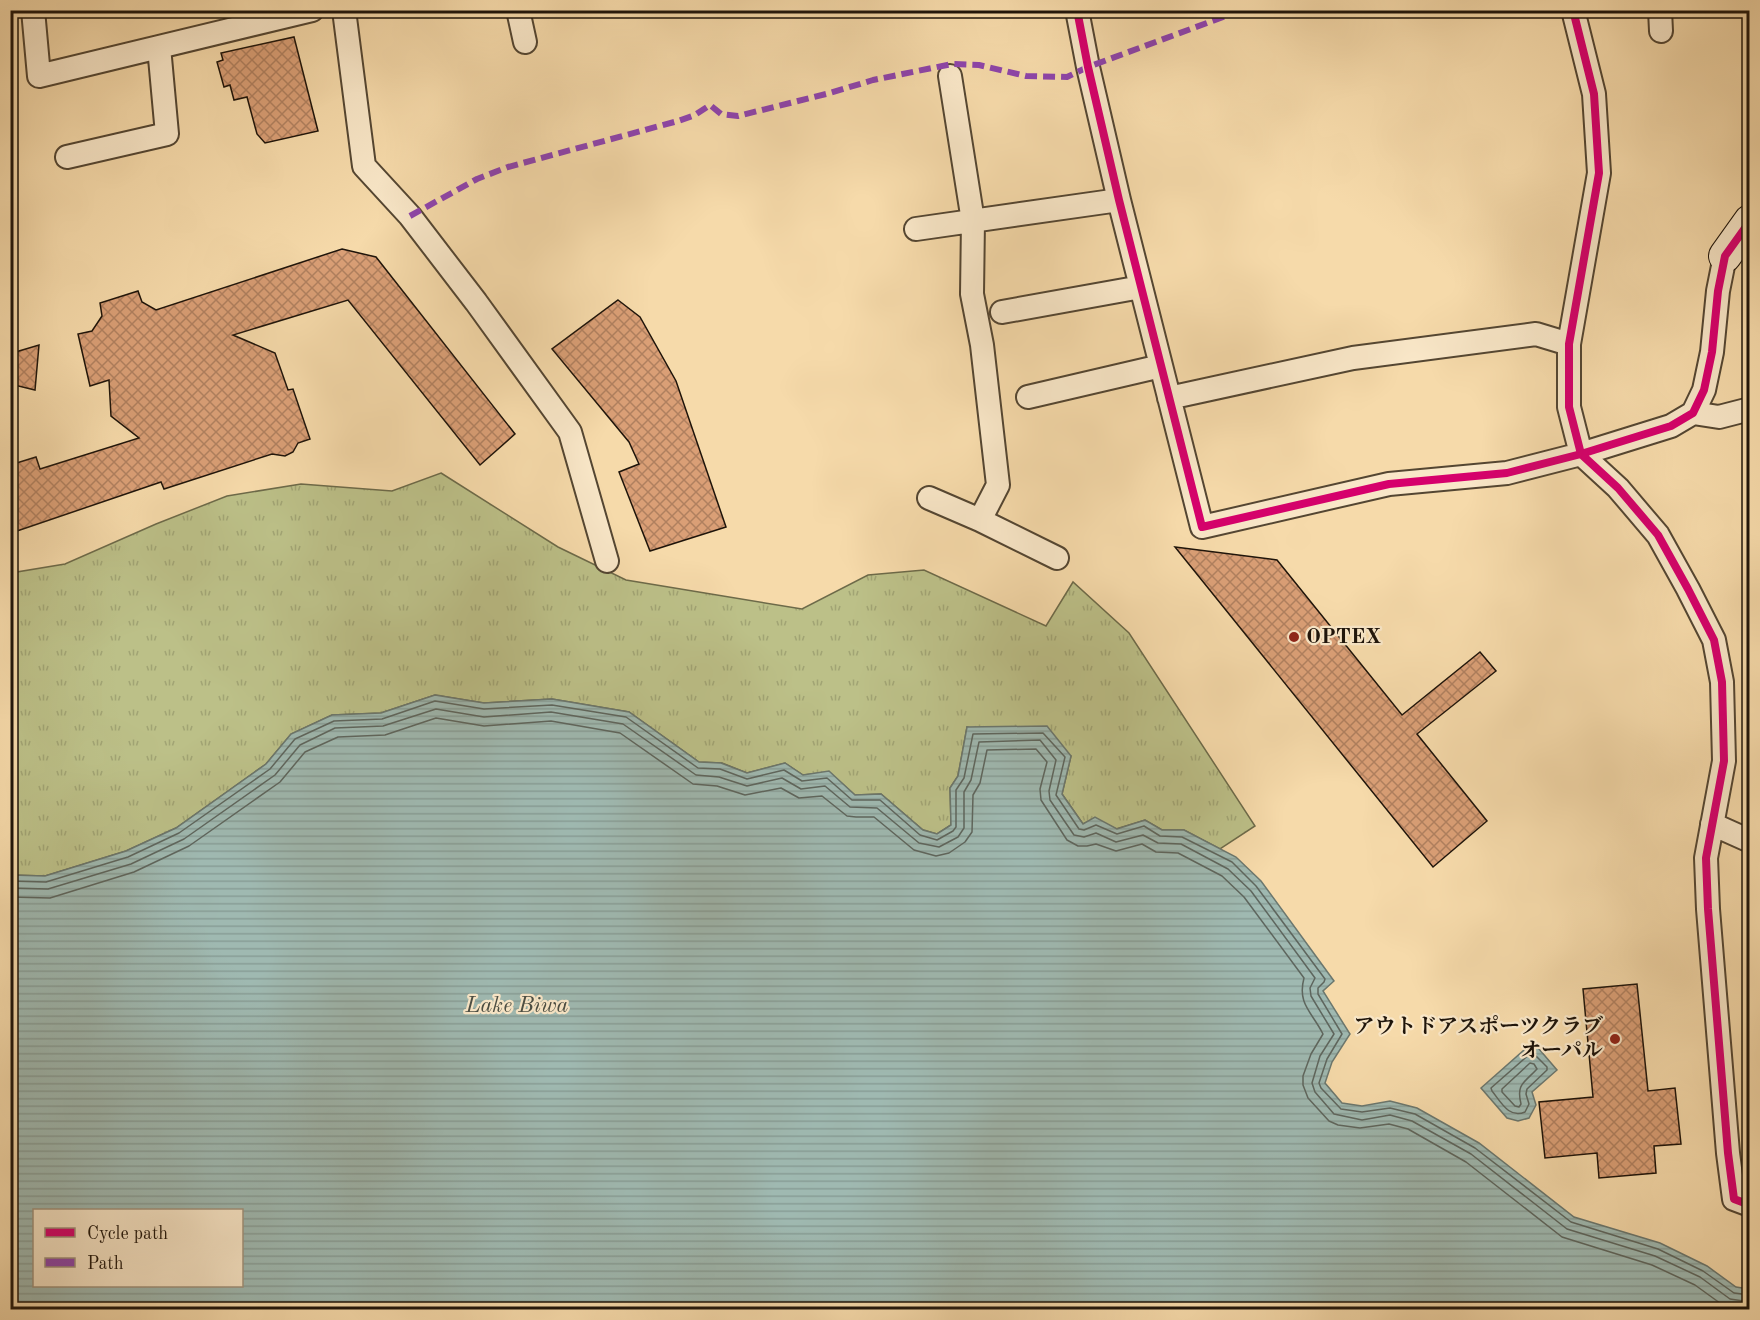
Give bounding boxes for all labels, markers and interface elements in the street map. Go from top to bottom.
place label: OPTEX [1306,627,1381,648]
marker: OPTEX [1287,630,1301,644]
water label: Lake Biwa [465,995,569,1017]
place label: アウトドアスポーツクラブ オーパル [1354,1015,1603,1062]
marker: アウトドアスポーツクラブ オーパル [1608,1032,1622,1046]
legend [33,1209,243,1287]
text: Cycle path [87,1225,168,1243]
text: Path [87,1255,124,1273]

